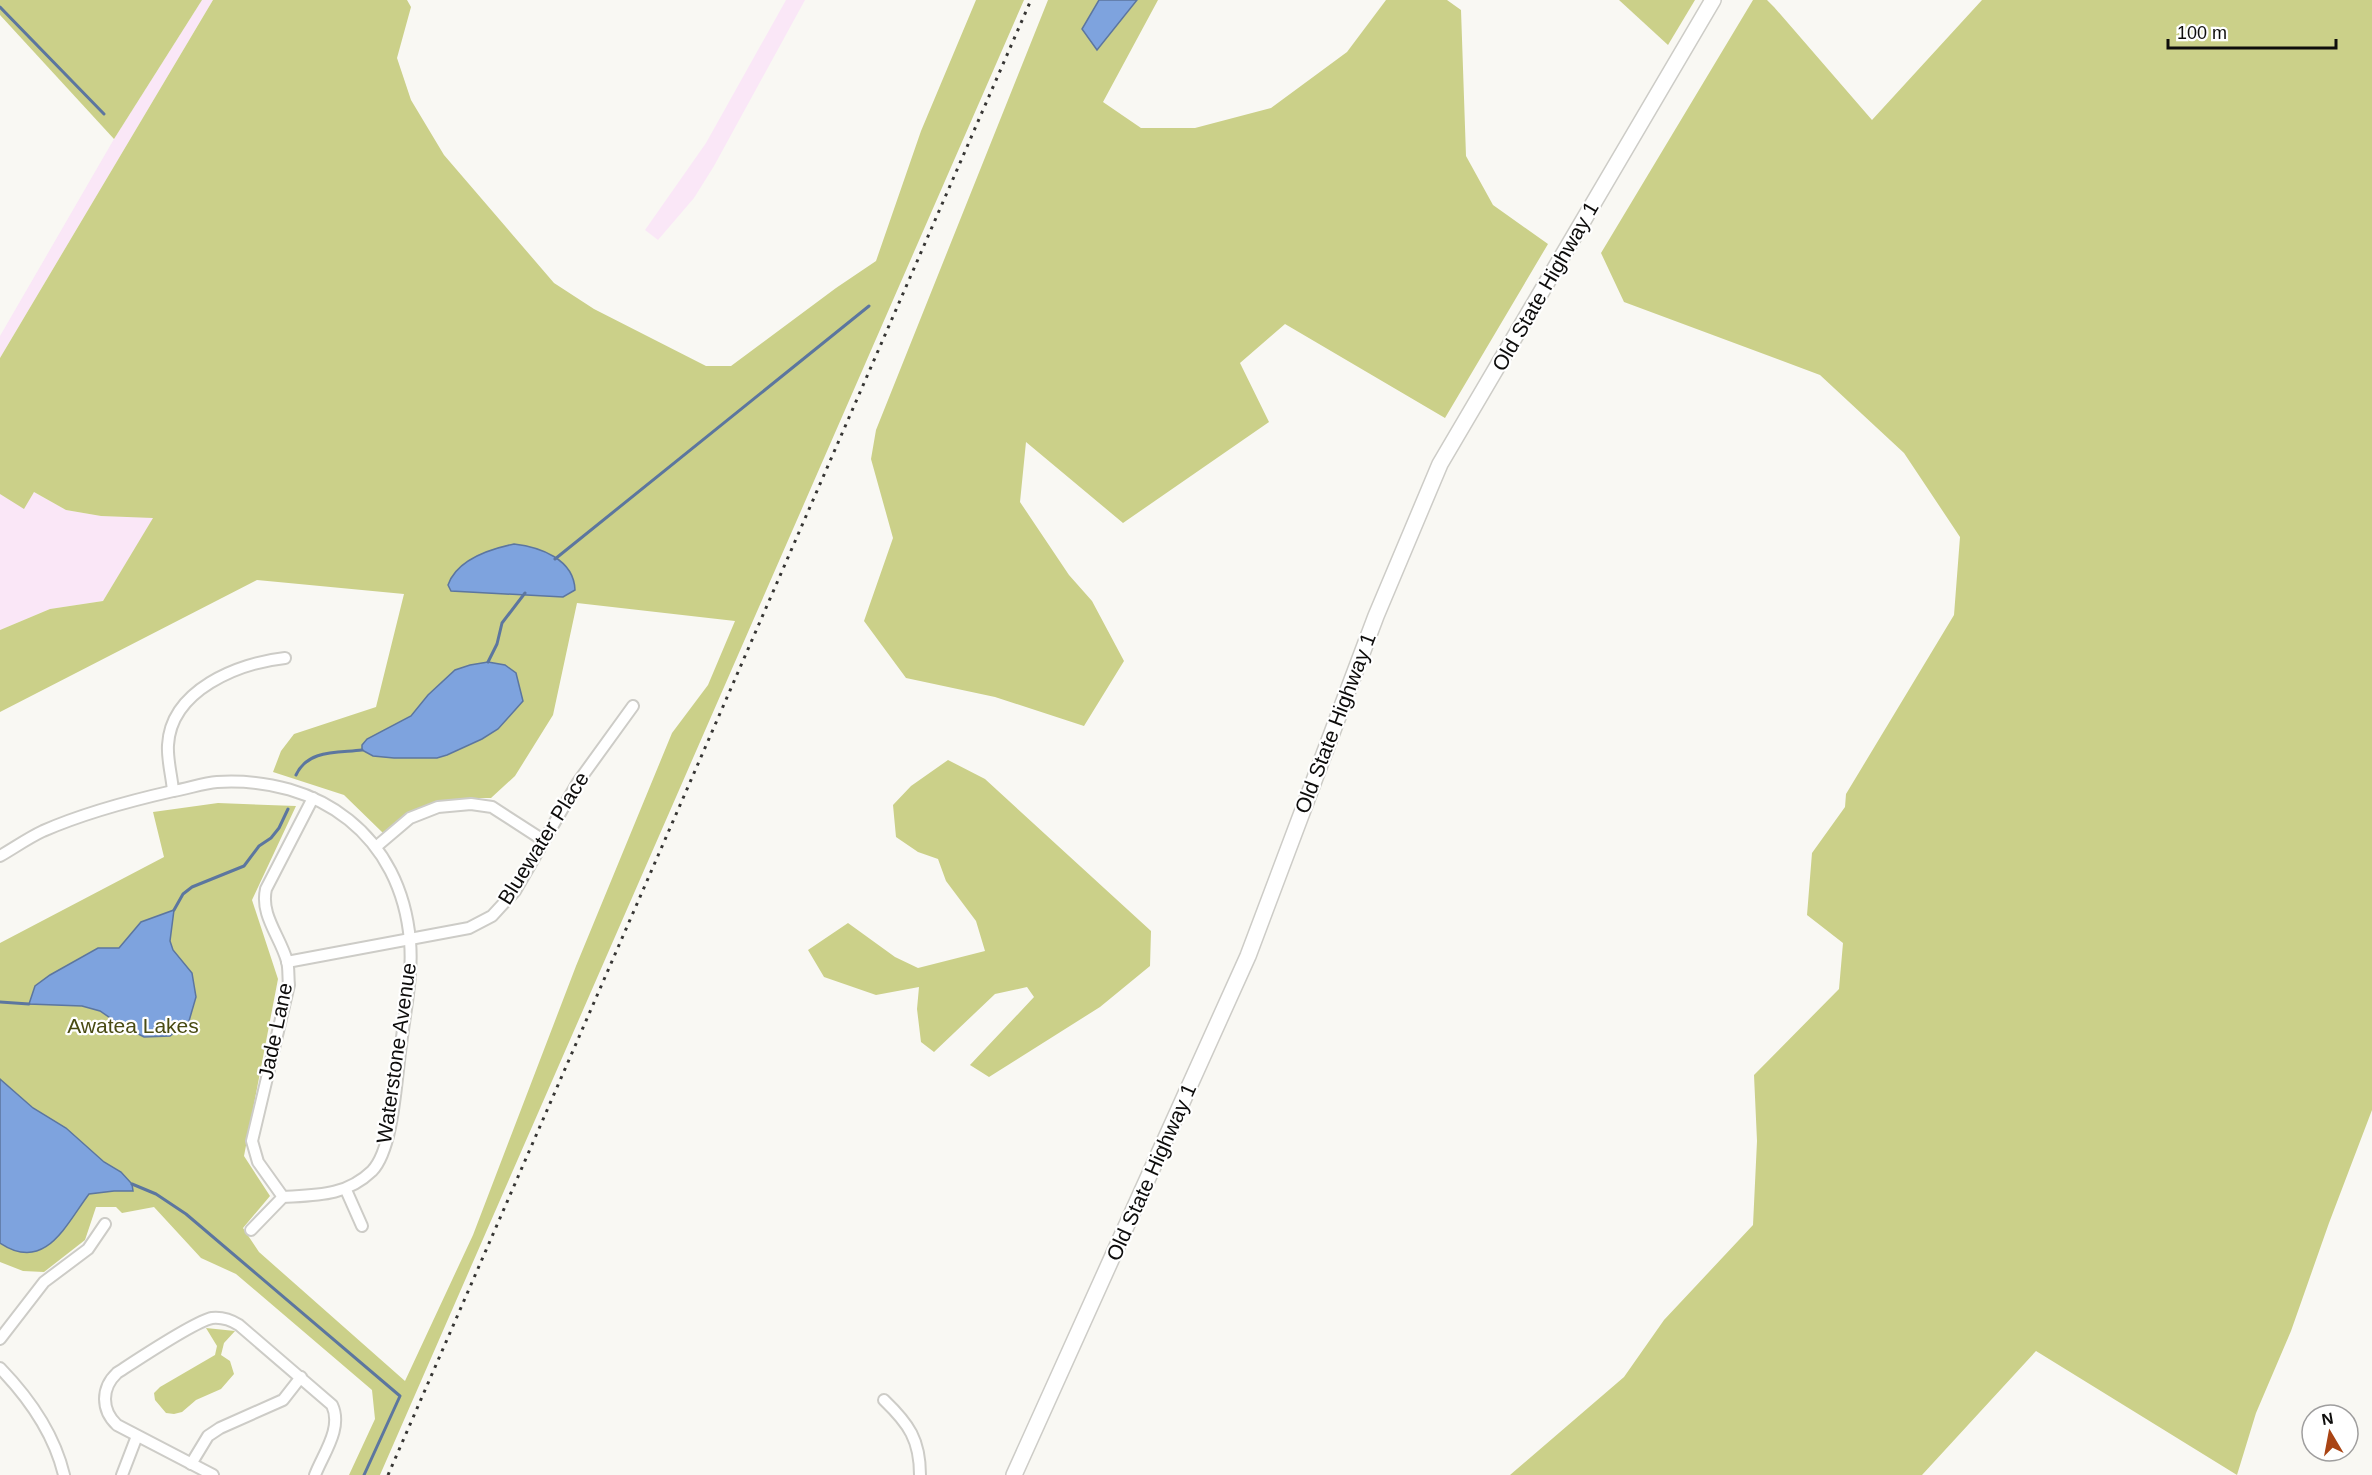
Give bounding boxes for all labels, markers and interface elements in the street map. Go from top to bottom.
scale bar [2168,12,2336,50]
text: 100 m [2177,23,2227,43]
street label: Old State Highway 1 [1487,197,1603,375]
street label: Old State Highway 1 [1290,630,1380,816]
street label: Bluewater Place [493,768,593,908]
street label: Waterstone Avenue [372,961,420,1145]
street label: Jade Lane [254,981,296,1081]
park label: Awatea Lakes [67,1014,199,1037]
street label: Old State Highway 1 [1102,1080,1200,1264]
north arrow [2300,1403,2360,1463]
text: N [2320,1409,2335,1428]

